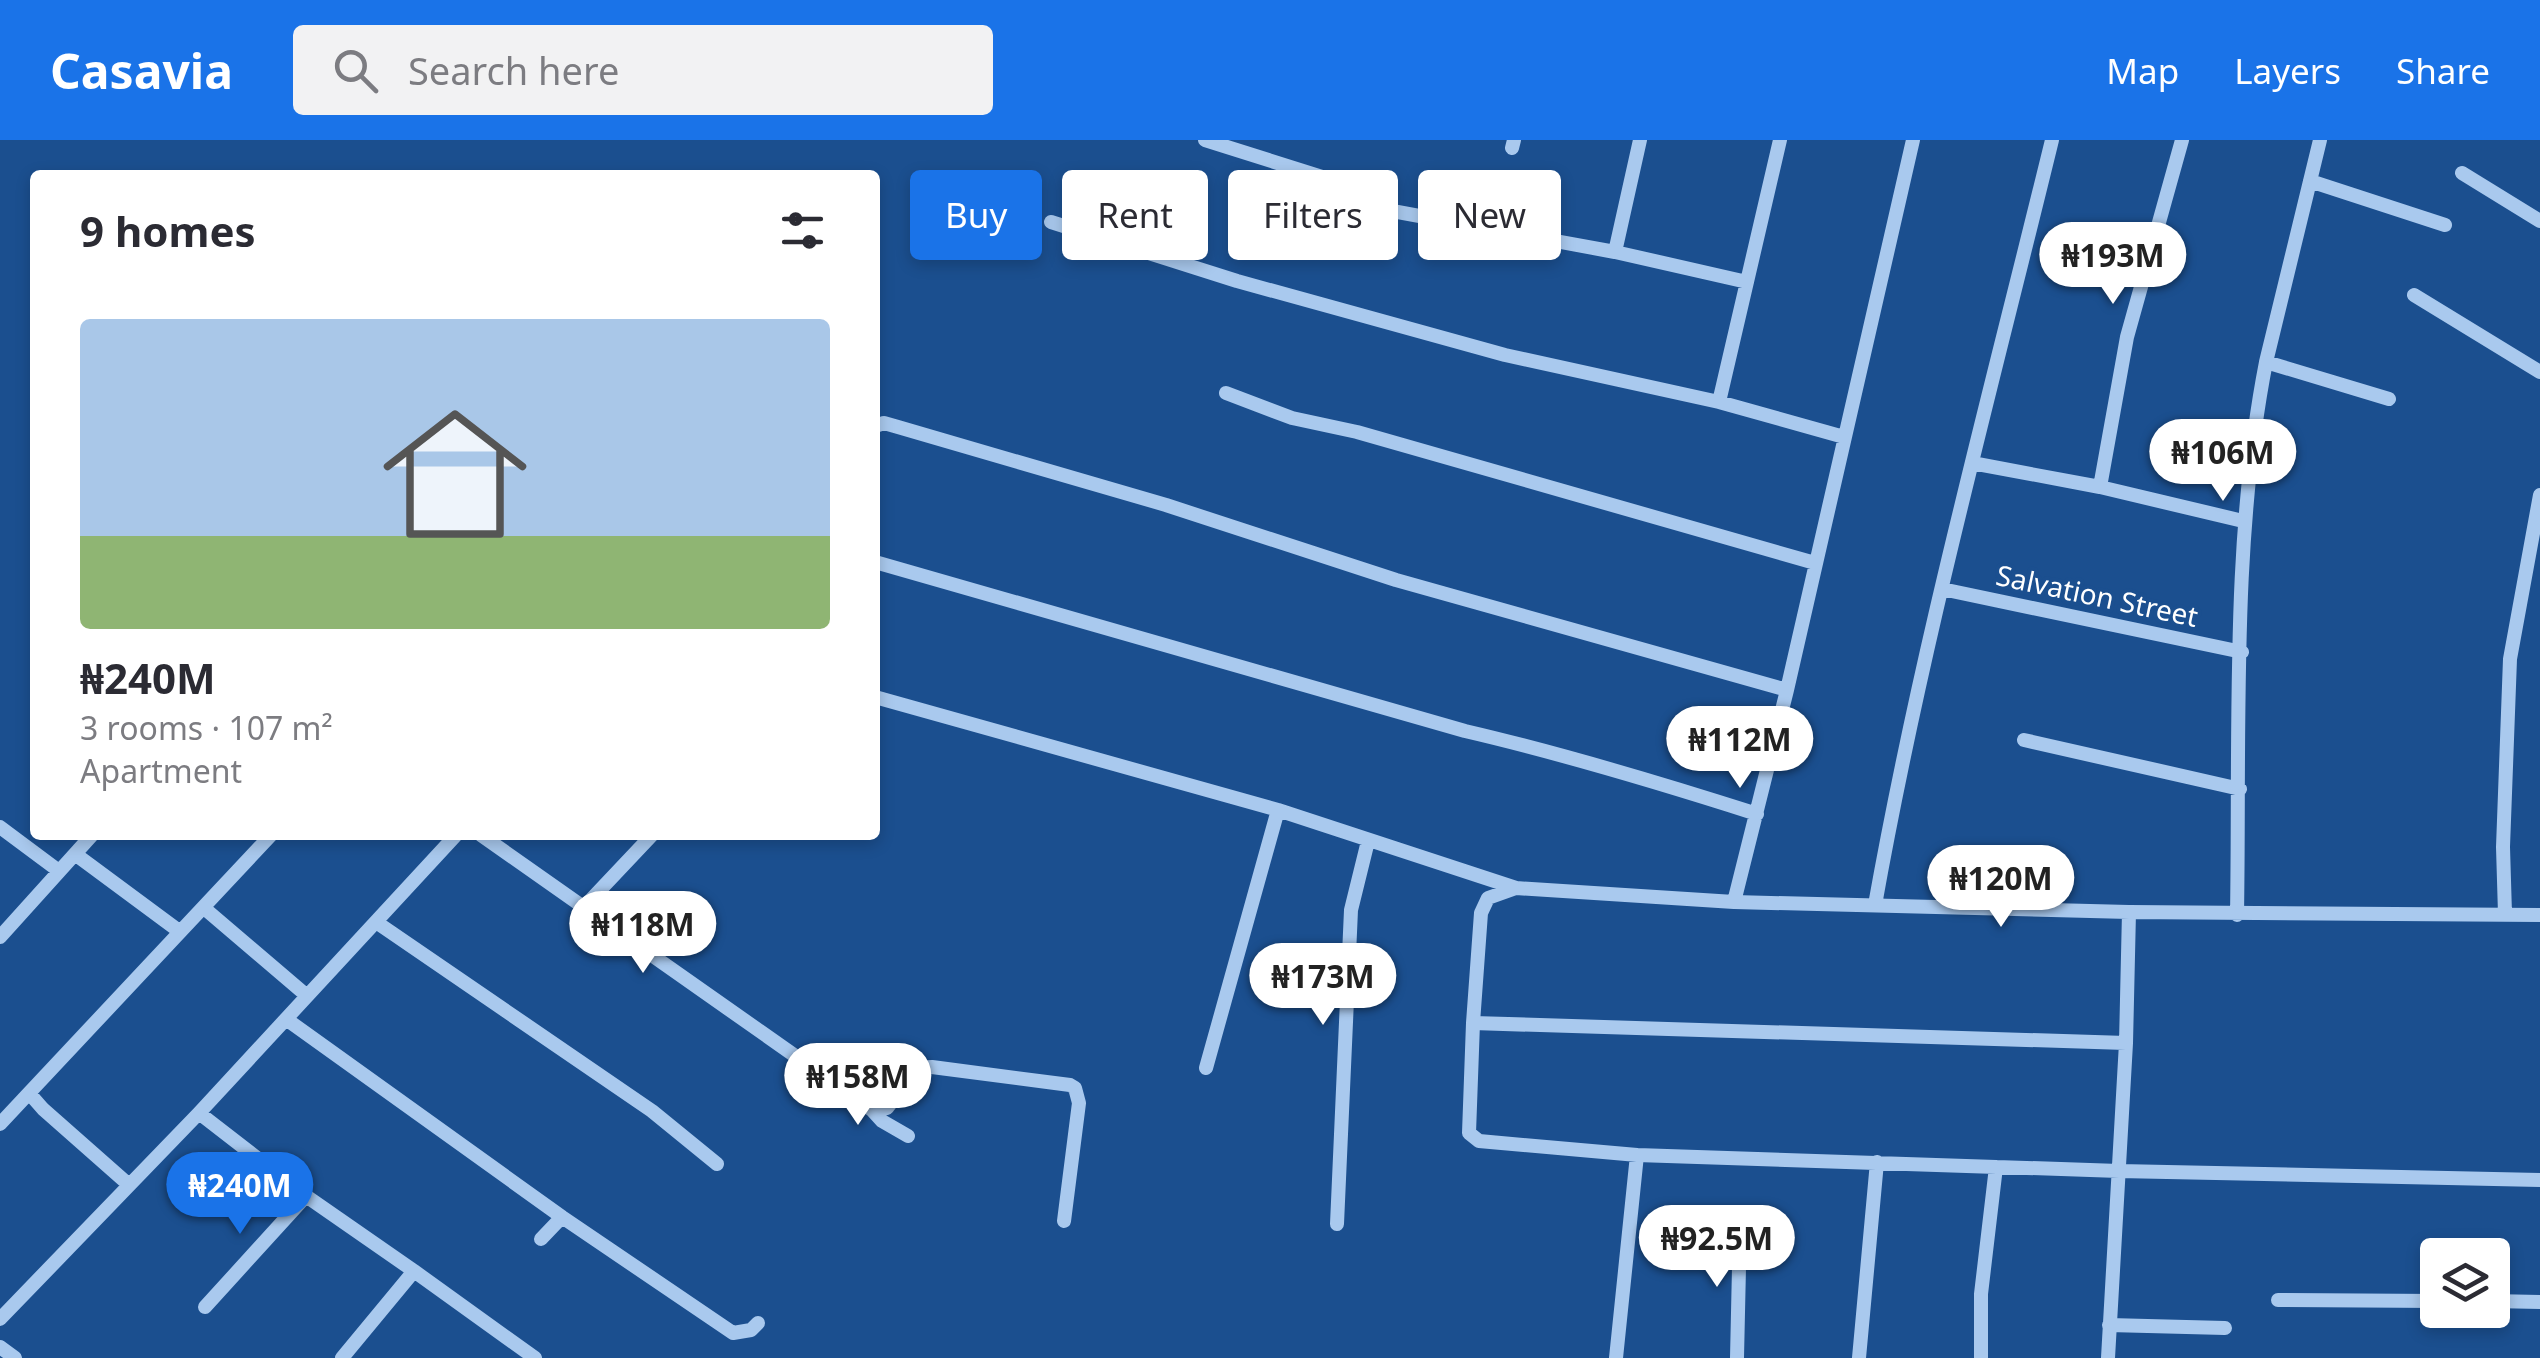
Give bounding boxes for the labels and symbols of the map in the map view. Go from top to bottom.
pin: ₦193M [2043,222,2183,307]
pin: ₦106M [2153,419,2293,504]
street label: Salvation Street [1993,555,2202,635]
pin: ₦112M [1670,706,1810,791]
pin: ₦120M [1931,845,2071,930]
pin: ₦118M [573,891,713,976]
pin: ₦173M [1253,943,1393,1028]
pin: ₦158M [788,1043,928,1128]
pin: ₦240M [170,1152,310,1237]
pin: ₦92.5M [1636,1205,1798,1290]

